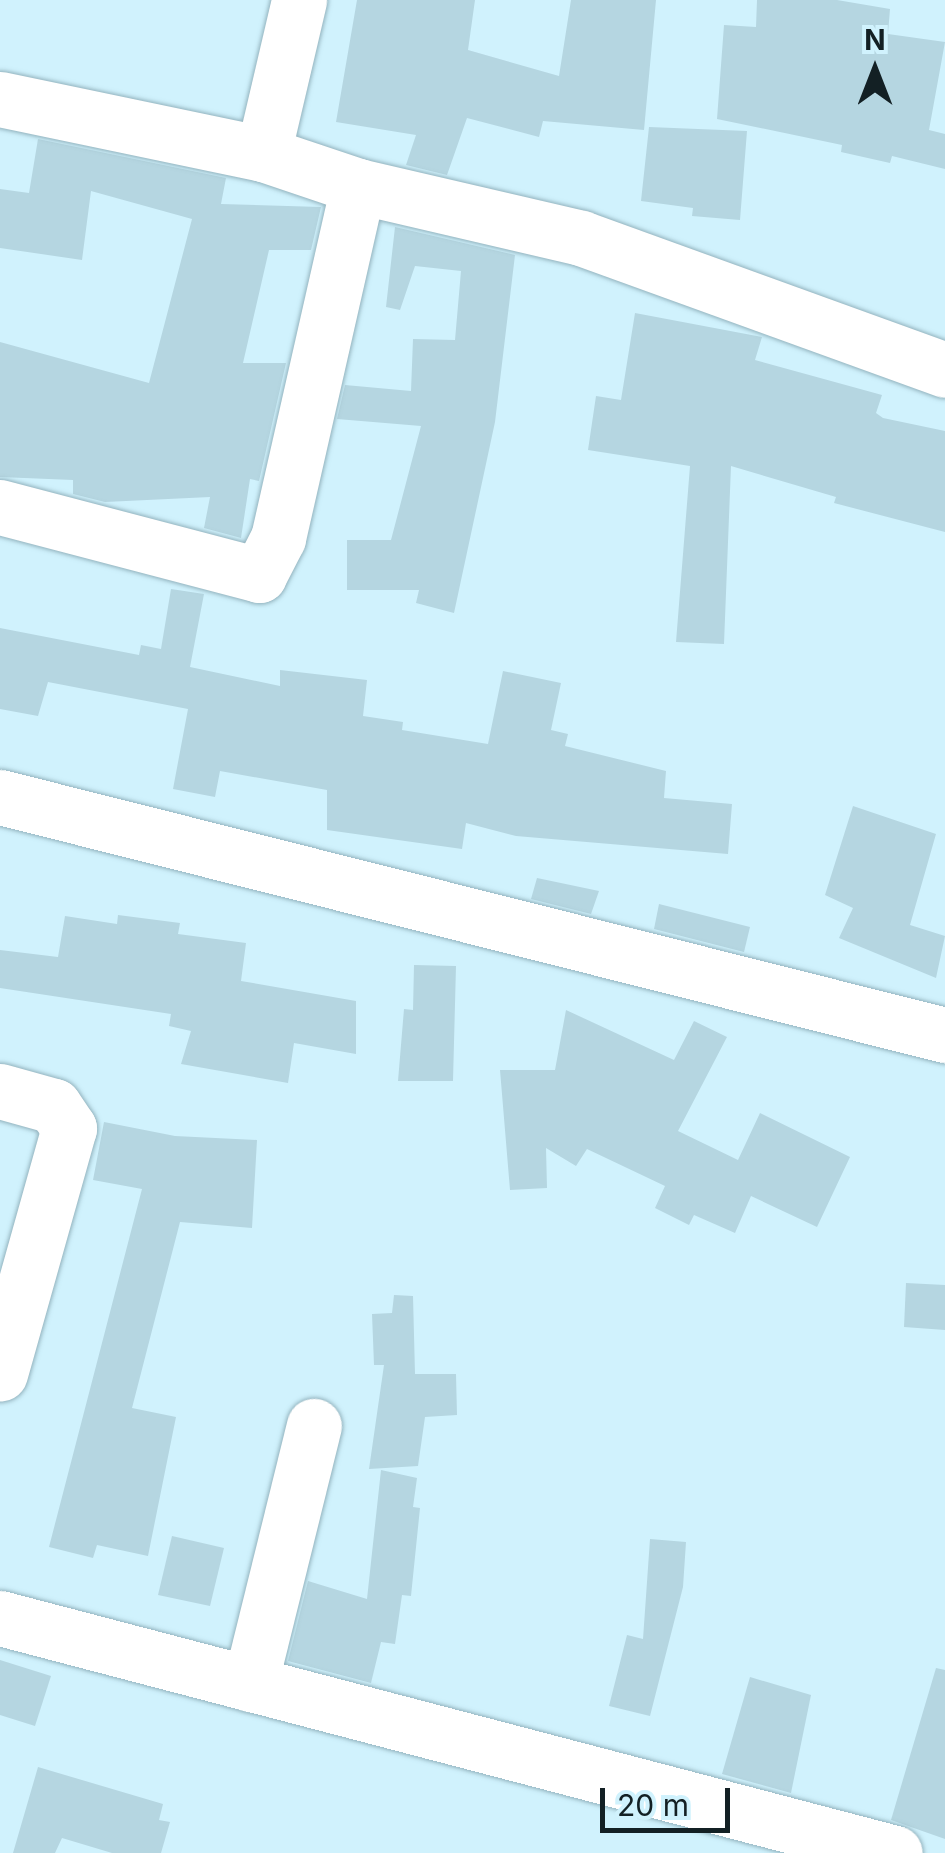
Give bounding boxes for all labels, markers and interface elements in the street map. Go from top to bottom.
north arrow [825,20,925,120]
text: N [864,23,886,57]
scale bar [605,1768,735,1830]
text: 20 m [617,1787,689,1823]

